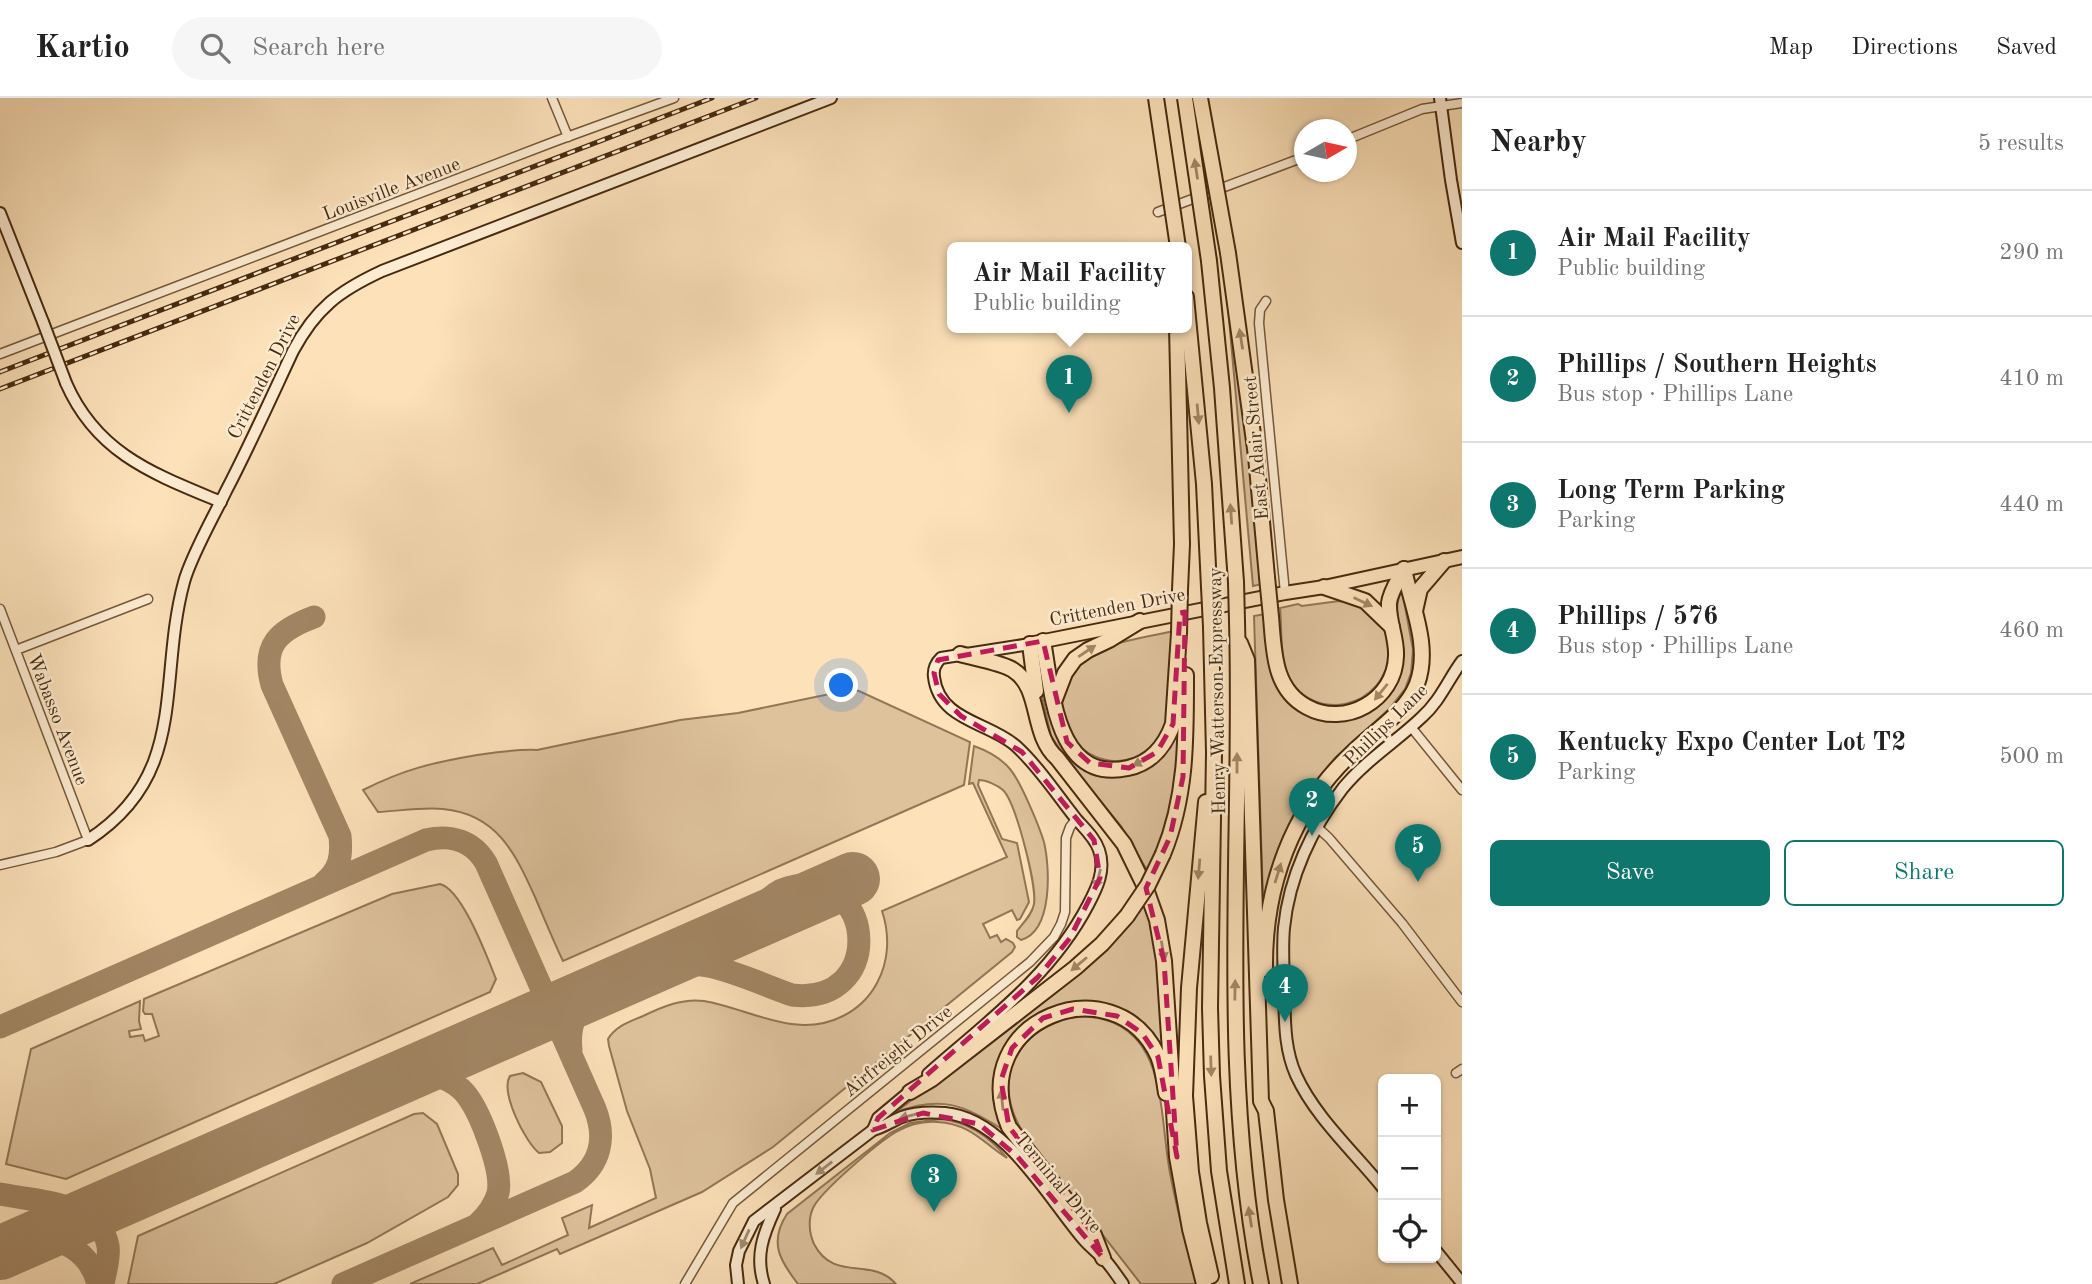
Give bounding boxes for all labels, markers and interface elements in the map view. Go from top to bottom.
search box [172,17,662,80]
icon: search [196,29,234,67]
text: Kartio [35,32,130,65]
text: Search here [252,35,385,61]
text: Map [1769,36,1813,60]
text: Directions [1851,36,1958,60]
text: Saved [1996,36,2057,60]
north arrow [1294,119,1357,182]
text: Nearby [1490,128,1587,158]
text: 5 results [1978,132,2064,155]
street label: Louisville Avenue [321,155,463,225]
one-way arrow [1190,158,1201,180]
text: Air Mail Facility [1557,226,1751,252]
text: 1 [1506,241,1520,264]
text: 290 m [1999,241,2064,264]
popup [947,242,1192,333]
text: Public building [1557,257,1705,280]
text: Air Mail Facility [973,261,1166,287]
text: Public building [973,292,1121,315]
street label: Crittenden Drive [225,311,305,443]
one-way arrow [1235,328,1246,350]
text: Phillips / Southern Heights [1557,352,1877,378]
pin: 1 [1046,355,1092,413]
text: 2 [1506,367,1520,390]
text: 410 m [1999,367,2064,390]
street label: East Adair Street [1242,375,1273,521]
text: Bus stop · Phillips Lane [1557,383,1793,406]
one-way arrow [1193,403,1204,425]
text: Long Term Parking [1557,478,1785,504]
text: 3 [1506,493,1520,516]
text: 440 m [1999,493,2064,516]
one-way arrow [1225,502,1236,524]
text: Parking [1557,509,1635,532]
street label: Henry Watterson Expressway [1207,567,1230,815]
street label: Crittenden Drive [1048,586,1187,631]
one-way arrow [1353,596,1373,607]
text: Phillips / 576 [1557,604,1718,630]
text: 4 [1506,619,1520,642]
text: 460 m [1999,619,2064,642]
text: Bus stop · Phillips Lane [1557,635,1793,658]
one-way arrow [1077,645,1097,658]
street label: Wabasso Avenue [23,652,90,788]
your location [824,668,858,702]
street label: Phillips Lane [1341,681,1432,770]
one-way arrow [1374,682,1389,700]
text: Kentucky Expo Center Lot T2 [1557,730,1906,756]
text: 5 [1506,745,1520,768]
text: 500 m [1999,745,2064,768]
one-way arrow [1231,751,1243,773]
one-way arrow [1132,756,1152,767]
text: Parking [1557,761,1635,784]
pin: 2 [1289,778,1335,836]
pin: 5 [1395,824,1441,882]
button: Save [1490,840,1770,906]
button: Share [1784,840,2064,906]
one-way arrow [1193,858,1204,880]
one-way arrow [1274,862,1284,883]
one-way arrow [1093,868,1104,890]
one-way arrow [1158,940,1169,962]
one-way arrow [1070,956,1088,972]
pin: 4 [1262,964,1308,1022]
one-way arrow [1229,979,1240,1001]
street label: Airfreight Drive [841,1003,956,1101]
one-way arrow [1206,1055,1217,1077]
map controls [1378,1074,1441,1263]
button: + [1378,1074,1441,1137]
one-way arrow [997,1088,1008,1110]
one-way arrow [898,1111,920,1122]
street label: Terminal Drive [1010,1130,1104,1238]
button: − [1378,1137,1441,1200]
pin: 3 [911,1154,957,1212]
one-way arrow [816,1161,834,1176]
button: locate [1378,1200,1441,1263]
one-way arrow [1244,1206,1255,1228]
one-way arrow [739,1229,751,1249]

